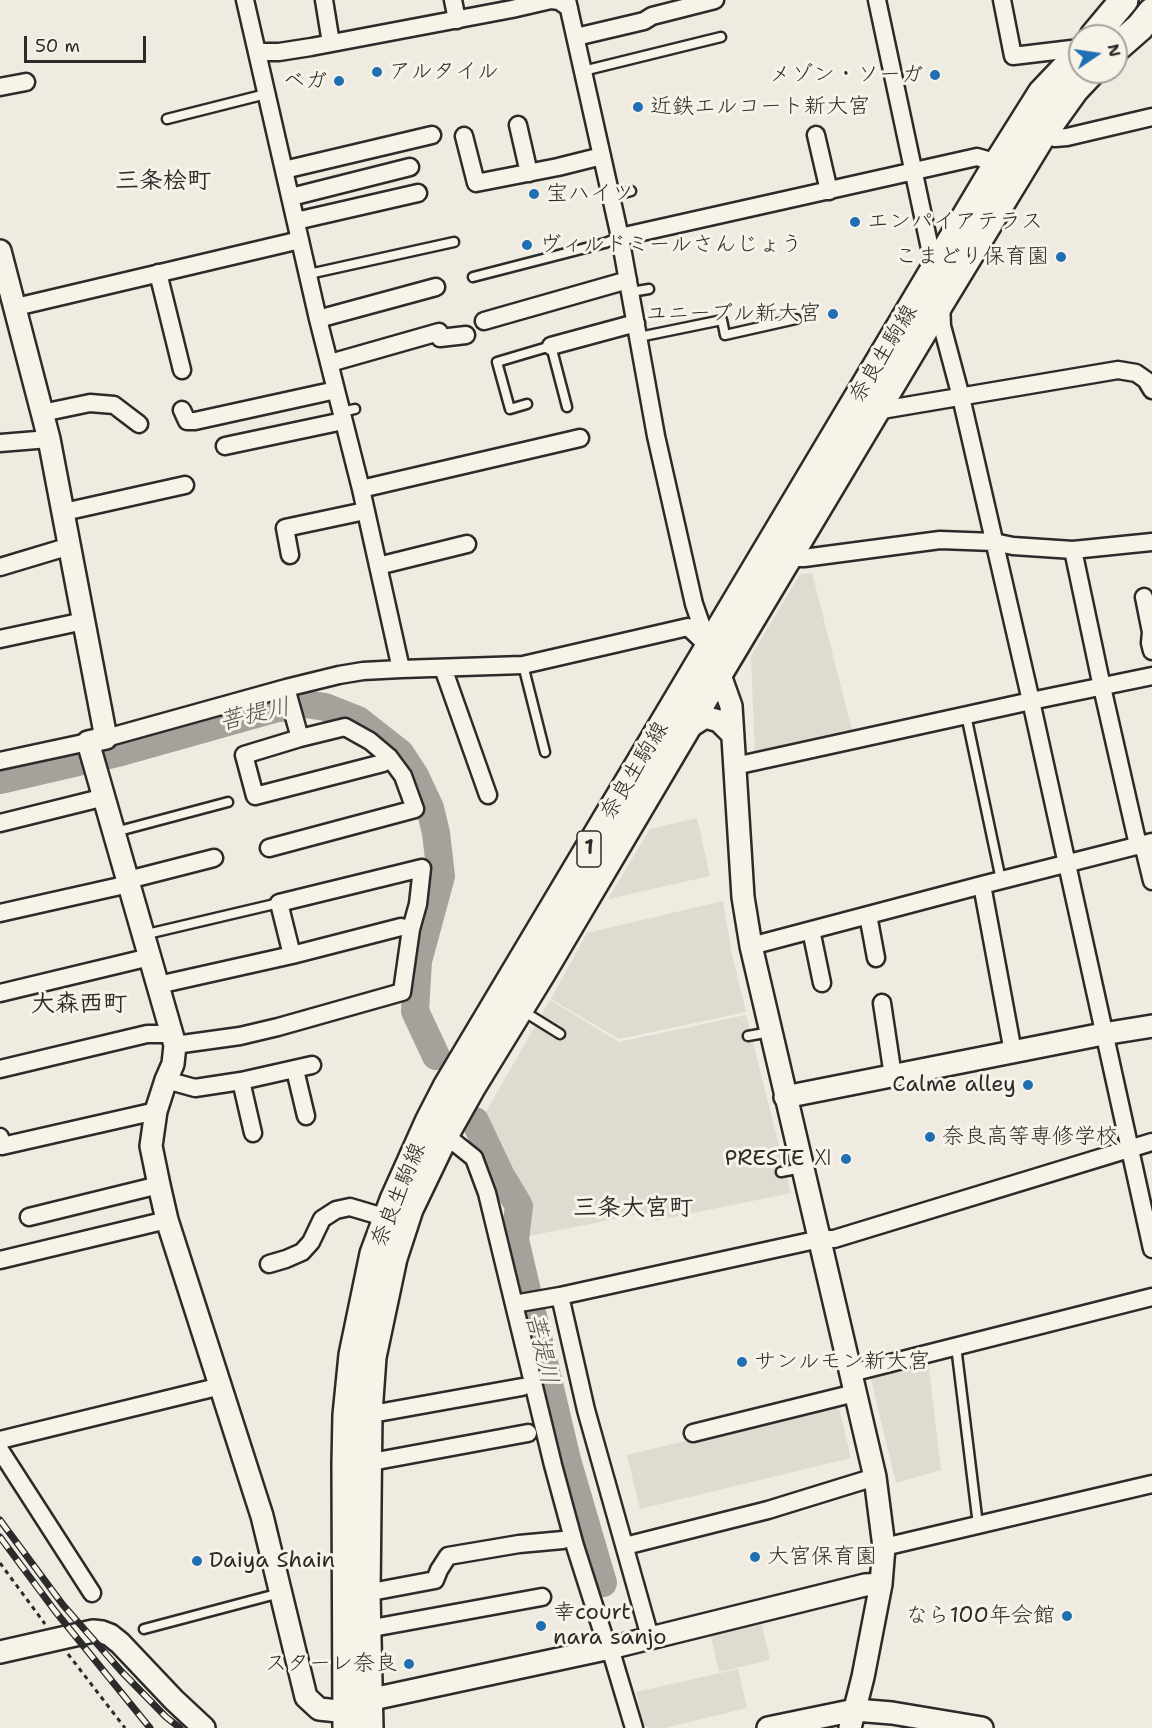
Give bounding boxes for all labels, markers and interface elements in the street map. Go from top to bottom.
scale bar [27,24,148,62]
north arrow [1068,24,1128,84]
text: 50 m [35,34,80,58]
text: N [1102,42,1126,59]
place label: アルタイル [389,59,499,85]
place label: メゾン・ソーガ [769,62,923,88]
marker: アルタイル [370,65,384,79]
place label: ベガ [283,68,327,94]
marker: メゾン・ソーガ [928,68,942,82]
marker: ベガ [332,74,346,88]
place label: 近鉄エルコート新大宮 [650,94,870,120]
marker: 近鉄エルコート新大宮 [631,100,645,114]
district label: 三条桧町 [115,168,211,196]
place label: 宝ハイツ [546,181,634,207]
marker: 宝ハイツ [527,187,541,201]
place label: エンパイアテラス [867,209,1043,235]
marker: エンパイアテラス [848,215,862,229]
place label: ヴィルドミールさんじょう [539,232,803,258]
marker: ヴィルドミールさんじょう [520,238,534,252]
place label: こまどり保育園 [895,244,1049,270]
marker: こまどり保育園 [1054,250,1068,264]
street label: 奈良生駒線 [844,300,924,408]
place label: ユニーブル新大宮 [645,301,821,327]
marker: ユニーブル新大宮 [826,307,840,321]
water label: 菩提川 [217,693,293,737]
street label: 奈良生駒線 [595,717,675,825]
road number: 1 [577,831,601,867]
district label: 大森西町 [31,991,127,1019]
place label: Calme alley [892,1072,1016,1098]
marker: Calme alley [1021,1078,1035,1092]
place label: 奈良高等専修学校 [942,1124,1118,1150]
marker: 奈良高等専修学校 [923,1130,937,1144]
street label: 奈良生駒線 [366,1139,432,1251]
place label: PRESTE Ⅺ [725,1146,834,1172]
marker: PRESTE Ⅺ [839,1152,853,1166]
district label: 三条大宮町 [573,1195,693,1223]
water label: 菩提川 [519,1311,563,1387]
place label: サンルモン新大宮 [754,1349,930,1375]
marker: サンルモン新大宮 [735,1355,749,1369]
place label: 大宮保育園 [767,1544,877,1570]
place label: Daiya Shain [209,1548,335,1574]
marker: 大宮保育園 [748,1550,762,1564]
marker: Daiya Shain [190,1554,204,1568]
place label: 幸court nara sanjo [553,1600,666,1652]
place label: なら100年会館 [906,1603,1055,1629]
marker: なら100年会館 [1060,1609,1074,1623]
marker: 幸court nara sanjo [534,1619,548,1633]
place label: スターレ奈良 [265,1651,397,1677]
marker: スターレ奈良 [402,1657,416,1671]

